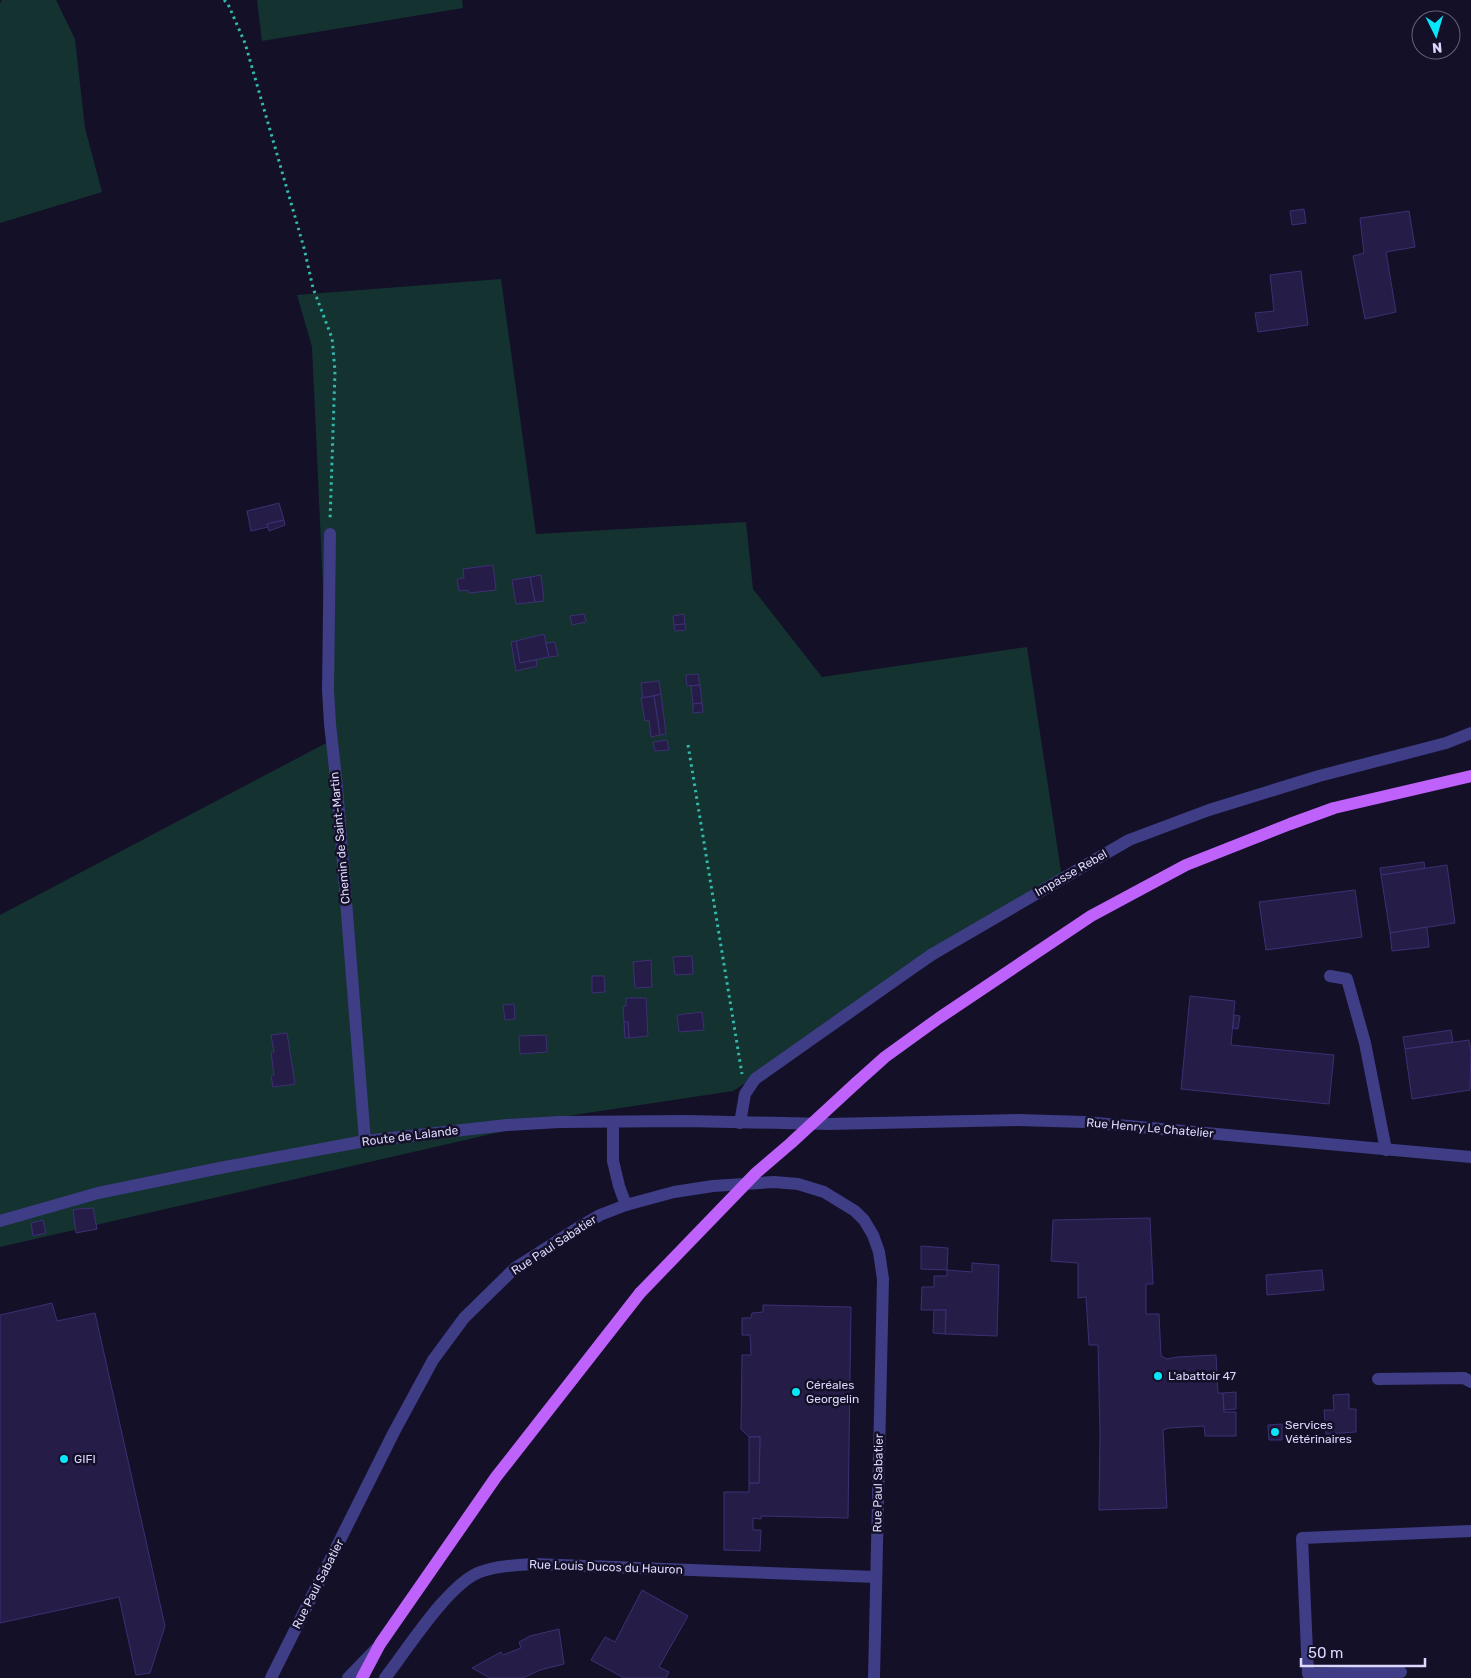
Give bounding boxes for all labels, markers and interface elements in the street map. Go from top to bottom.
north arrow [1411,10,1461,60]
text: N [1431,39,1443,56]
street label: Chemin de Saint-Martin [327,771,353,905]
street label: Impasse Rebel [1032,847,1110,899]
street label: Rue Henry Le Chatelier [1086,1115,1215,1141]
street label: Route de Lalande [361,1123,459,1149]
street label: Rue Paul Sabatier [509,1212,600,1278]
place label: L'abattoir 47 [1168,1369,1236,1383]
marker: L'abattoir 47 [1152,1370,1164,1382]
place label: Céréales Georgelin [806,1378,859,1406]
marker: Céréales Georgelin [790,1386,802,1398]
place label: Services Vétérinaires [1285,1418,1352,1446]
marker: Services Vétérinaires [1269,1426,1281,1438]
street label: Rue Paul Sabatier [870,1433,886,1532]
place label: GIFI [74,1452,96,1466]
marker: GIFI [58,1453,70,1465]
street label: Rue Paul Sabatier [289,1536,347,1631]
street label: Rue Louis Ducos du Hauron [529,1557,683,1577]
scale bar [1301,1636,1425,1668]
text: 50 m [1308,1644,1343,1662]

